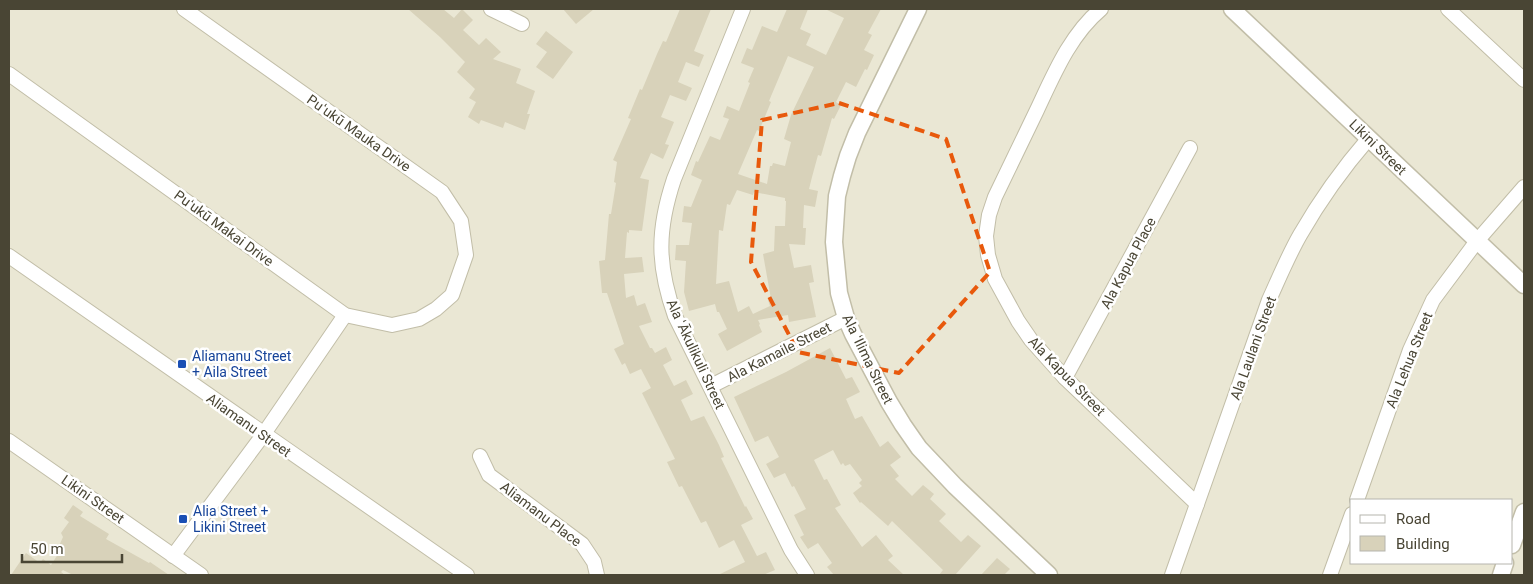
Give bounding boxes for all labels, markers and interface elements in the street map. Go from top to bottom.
street label: Puʻukū Mauka Drive [304,91,414,175]
street label: Likini Street [1346,116,1410,178]
street label: Puʻukū Makai Drive [171,187,277,269]
street label: Ala Kapua Place [1097,215,1159,311]
street label: Ala Laulani Street [1227,294,1279,402]
street label: Ala ʻĀkulikuli Street [663,296,729,412]
street label: Ala Lehua Street [1382,309,1436,410]
street label: Ala ʻIlima Street [839,312,897,407]
street label: Ala Kamaile Street [724,319,834,385]
street label: Ala Kapua Street [1025,333,1109,419]
place label: Aliamanu Street + Aila Street [192,348,292,380]
marker: Aliamanu Street + Aila Street [176,358,188,370]
street label: Aliamanu Street [204,390,295,460]
street label: Likini Street [59,472,128,527]
street label: Aliamanu Place [497,478,585,550]
legend [1350,499,1513,564]
place label: Alia Street + Likini Street [193,503,268,535]
text: Road [1396,510,1430,528]
marker: Alia Street + Likini Street [177,513,189,525]
scale bar [22,532,122,564]
text: Building [1396,535,1450,553]
text: 50 m [30,540,64,558]

